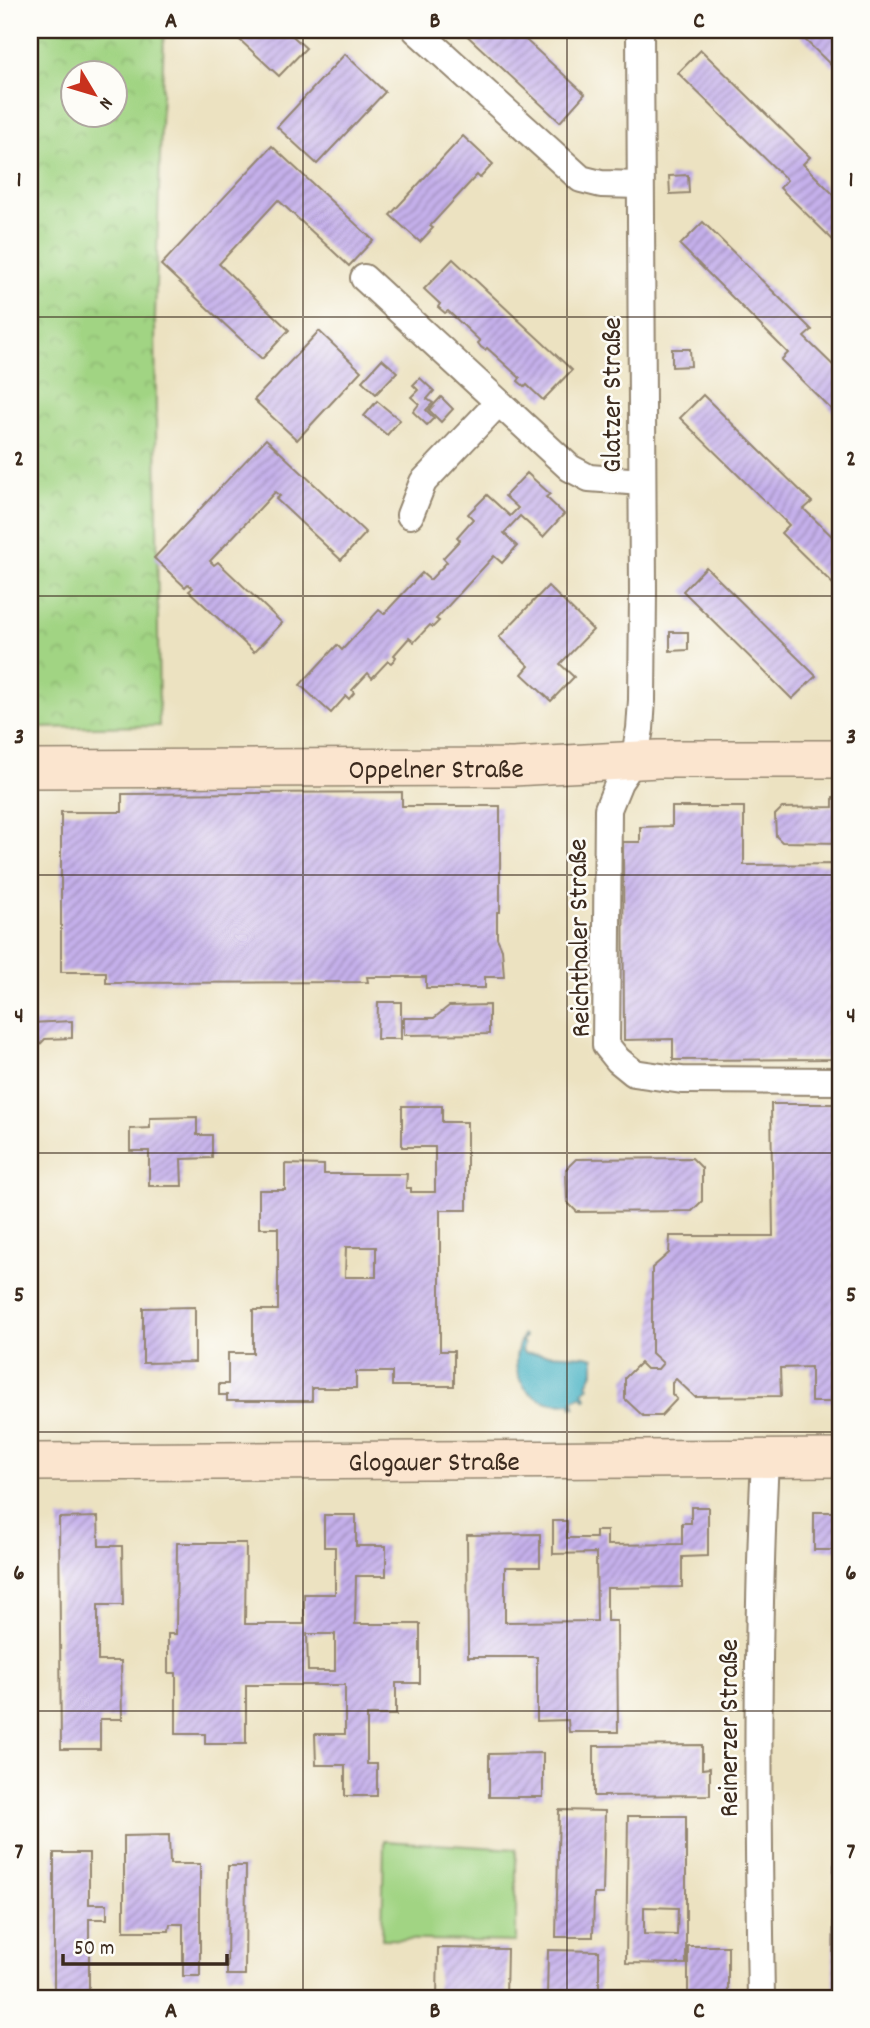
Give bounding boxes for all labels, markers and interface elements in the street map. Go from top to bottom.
text: A [165,6,177,39]
text: B [430,6,441,39]
text: C [693,6,705,39]
north arrow [60,60,130,130]
text: N [91,90,118,114]
text: 1 [16,165,22,198]
text: 1 [848,165,854,198]
street label: Glatzer Straße [595,317,635,473]
text: 2 [14,444,24,477]
text: 2 [846,444,856,477]
text: 3 [14,722,24,755]
text: 3 [846,722,856,755]
street label: Oppelner Straße [348,751,525,793]
street label: Reichthaler Straße [560,838,604,1038]
text: 4 [14,1001,24,1034]
text: 4 [846,1001,856,1034]
text: 5 [14,1280,24,1313]
text: 5 [846,1280,856,1313]
street label: Glogauer Straße [348,1445,520,1485]
text: 6 [13,1558,25,1591]
text: 6 [845,1558,857,1591]
street label: Reinerzer Straße [712,1639,752,1817]
text: 7 [15,1837,24,1870]
text: 7 [847,1837,856,1870]
scale bar [63,1923,228,1967]
text: 50 m [74,1935,114,1965]
text: A [165,1996,177,2028]
text: B [430,1996,441,2028]
text: C [693,1996,705,2028]

